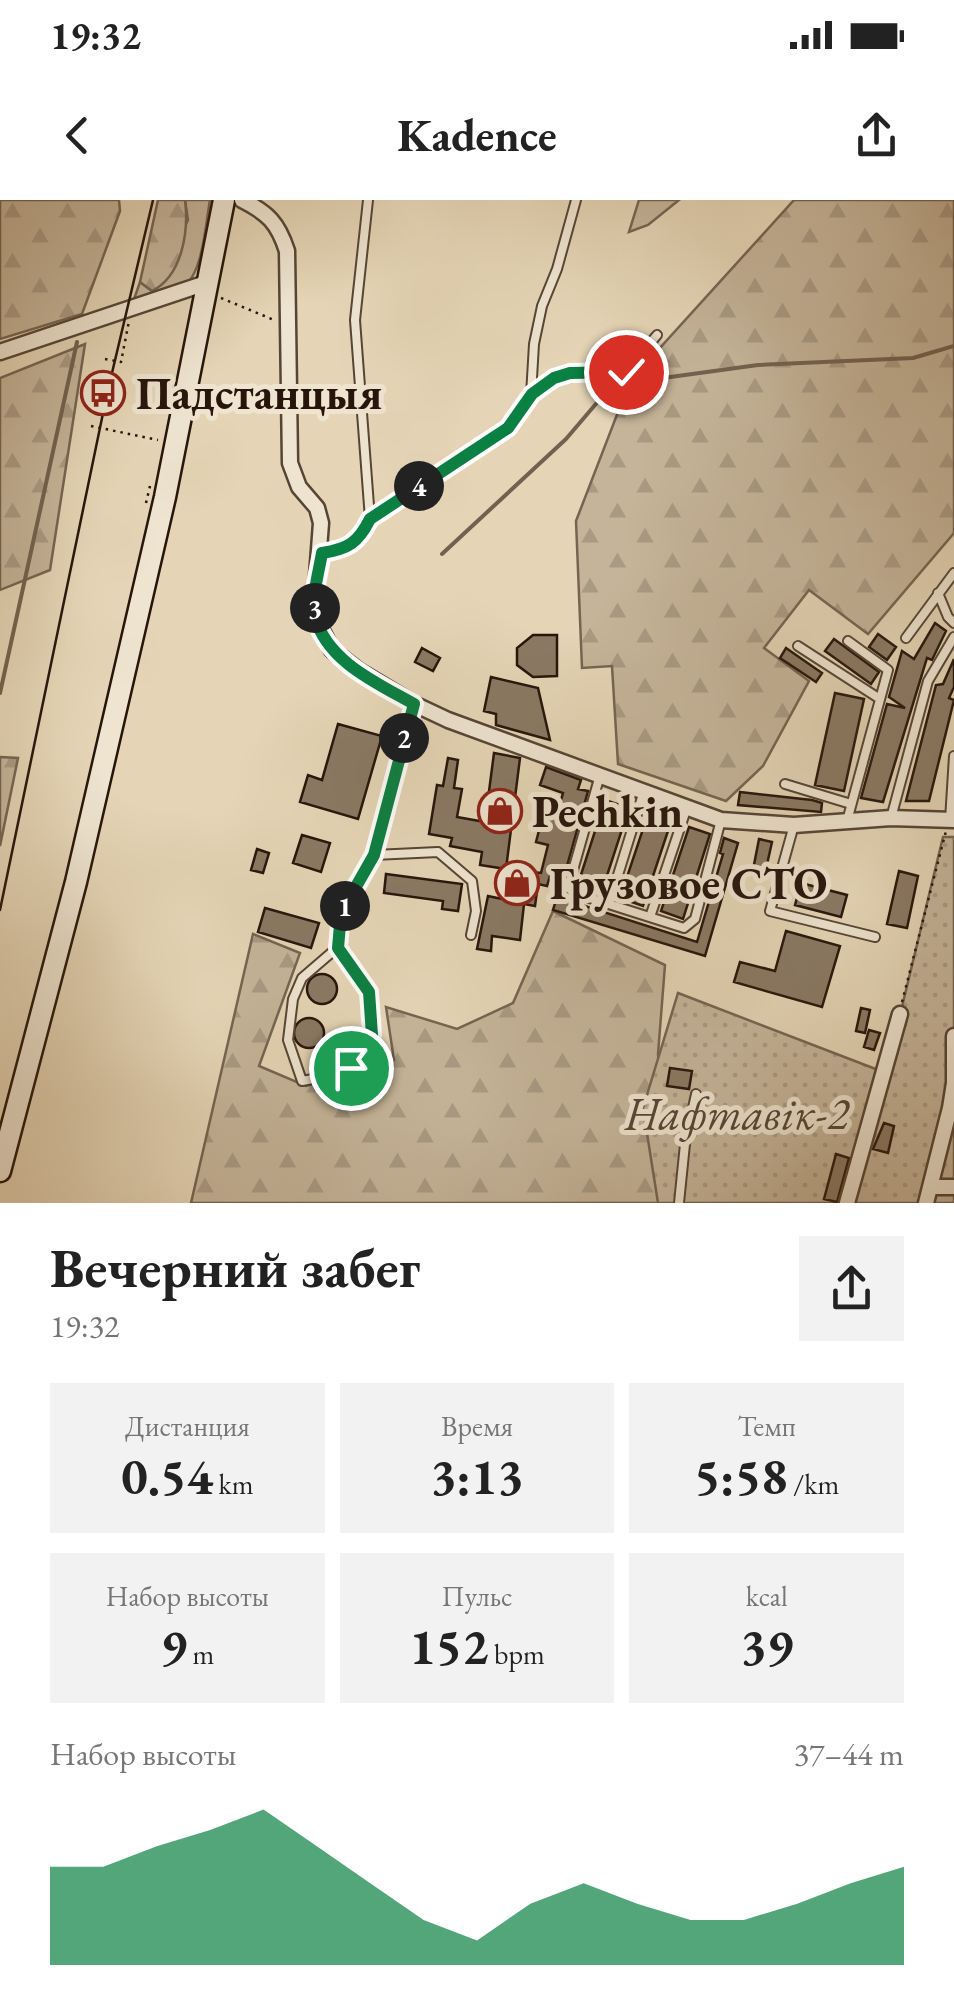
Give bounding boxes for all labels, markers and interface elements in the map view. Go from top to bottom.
text: 19:32 [50,11,141,60]
text: Kadence [397,106,557,164]
icon: back [50,108,105,163]
icon: share [849,108,904,163]
pin [584,330,669,415]
icon: check [599,345,654,400]
place label: Падстанцыя [136,364,382,422]
bus stop icon: Падстанцыя [80,370,126,416]
pin: 4 [394,461,444,511]
text: 4 [412,468,426,504]
pin: 3 [290,583,340,633]
text: 3 [308,590,322,626]
pin: 2 [379,713,429,763]
text: 2 [397,720,411,756]
place label: Pechkin [532,782,683,840]
shop icon: Pechkin [477,788,523,834]
place label: Грузовое СТО [550,854,827,912]
shop icon: Грузовое СТО [494,860,540,906]
pin: 1 [320,881,370,931]
text: 1 [338,888,352,924]
pin [309,1026,394,1111]
icon: arrive [324,1041,379,1096]
park label: Нафтавік-2 [624,1084,850,1142]
text: Вечерний забег [50,1232,420,1303]
button: share [799,1236,904,1341]
text: 19:32 [50,1305,119,1347]
text: Дистанция [125,1408,250,1444]
text: Время [441,1408,513,1444]
text: Темп [737,1408,796,1444]
text: 0.54 [121,1444,213,1509]
text: 3:13 [430,1444,524,1509]
text: 5:58 [694,1444,788,1509]
text: km [213,1466,253,1502]
text: /km [788,1466,839,1502]
text: Набор высоты [106,1578,269,1614]
text: Пульс [442,1578,512,1614]
text: kcal [746,1578,788,1614]
text: 9 [160,1614,187,1679]
text: 152 [409,1614,489,1679]
text: 39 [740,1614,793,1679]
text: m [187,1636,214,1672]
text: bpm [489,1636,545,1672]
text: Набор высоты [50,1733,236,1775]
text: 37–44 m [794,1733,904,1775]

